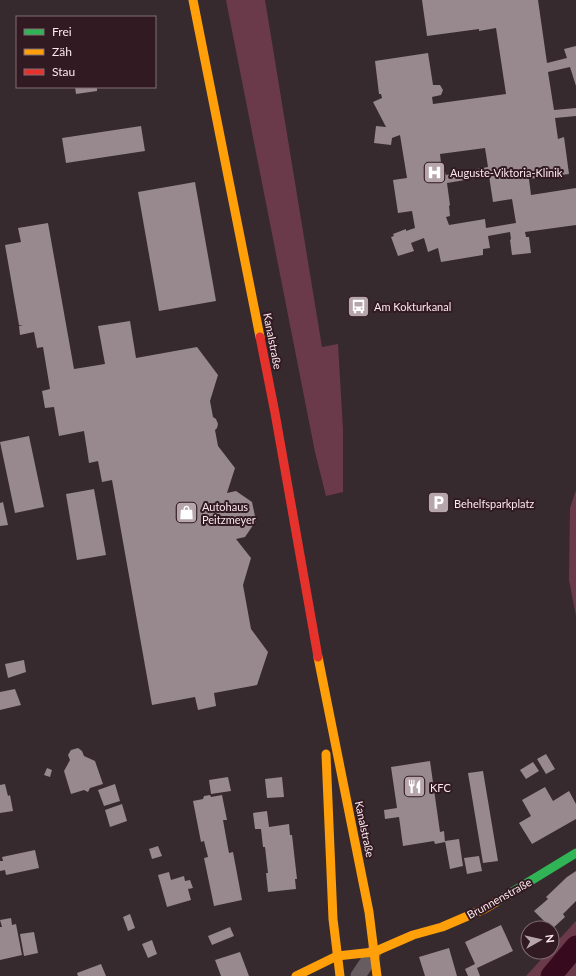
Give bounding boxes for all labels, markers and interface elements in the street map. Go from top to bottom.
legend [16,16,156,88]
text: Frei [52,24,72,39]
text: Zäh [52,44,72,59]
text: Stau [52,64,75,79]
hospital icon: Auguste-Viktoria-Klinik [422,159,448,185]
place label: Auguste-Viktoria-Klinik [450,166,563,179]
bus stop icon: Am Kokturkanal [346,293,372,319]
place label: Am Kokturkanal [374,300,451,313]
street label: Kanalstraße [261,312,285,371]
parking icon: Behelfsparkplatz [425,490,451,516]
place label: Behelfsparkplatz [454,497,534,510]
shop icon: Autohaus Peitzmeyer [173,499,199,525]
place label: Autohaus Peitzmeyer [202,500,256,526]
restaurant icon: KFC [401,774,427,800]
place label: KFC [430,781,451,794]
street label: Kanalstraße [353,800,377,859]
street label: Brunnenstraße [465,875,534,921]
north arrow [520,920,560,960]
text: N [543,933,557,944]

